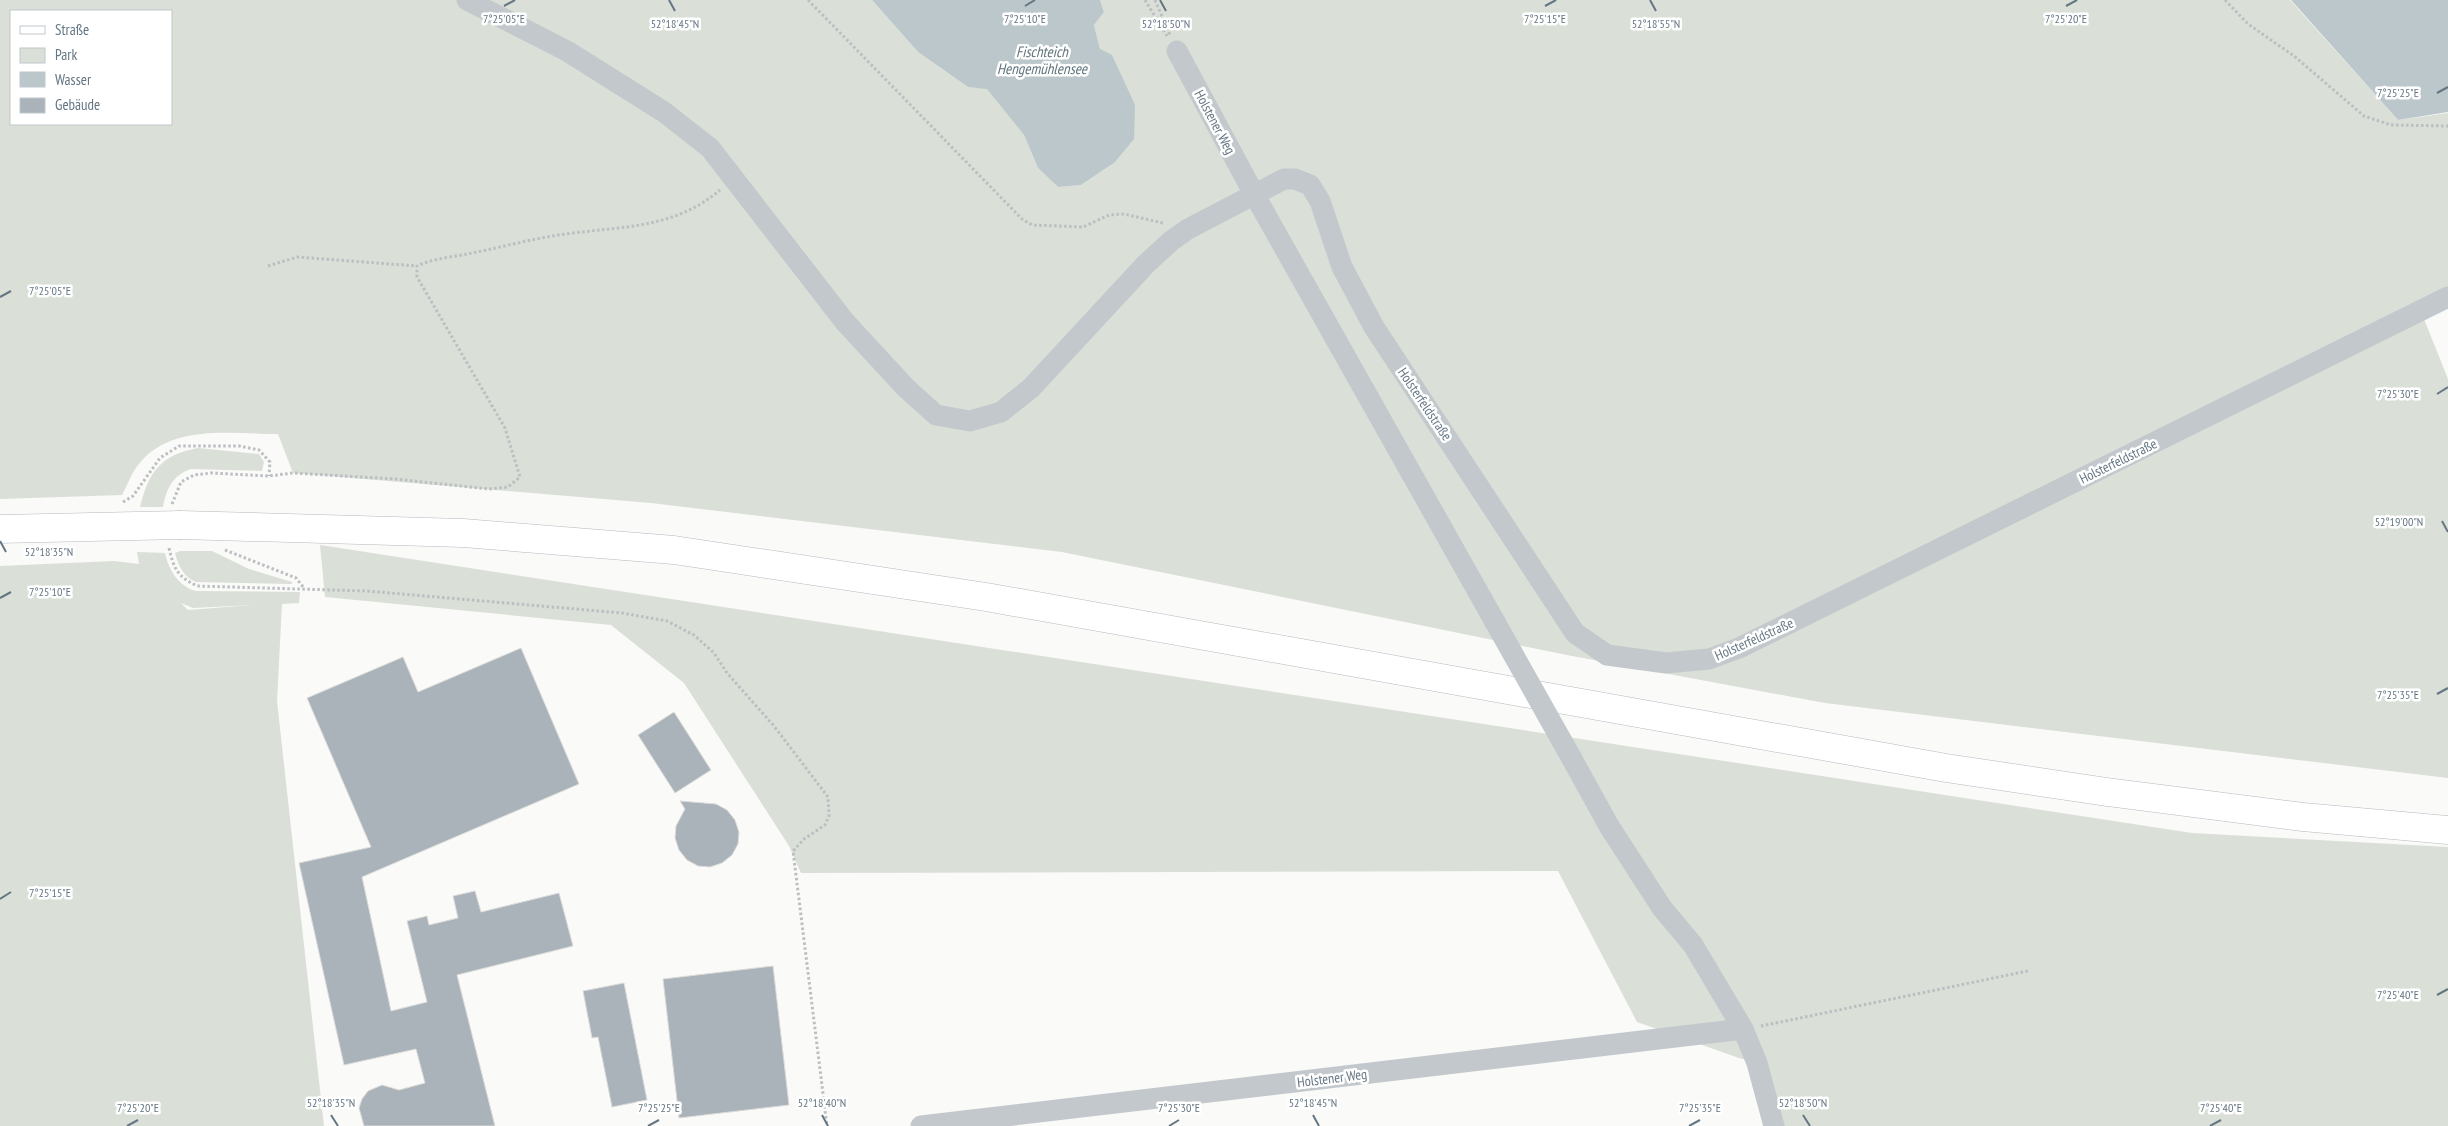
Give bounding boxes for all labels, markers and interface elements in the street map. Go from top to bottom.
legend [10,10,172,125]
text: 7°25'05"E [483,11,525,26]
text: 7°25'10"E [1004,11,1046,26]
text: 7°25'15"E [1524,11,1566,26]
text: 7°25'20"E [2045,11,2087,26]
text: 52°18'45"N [651,16,699,31]
text: 52°18'50"N [1142,16,1190,31]
text: 52°18'55"N [1632,16,1680,31]
text: Straße [55,20,89,39]
water label: Fischteich Hengemühlensee [997,42,1088,78]
text: Park [55,45,77,64]
text: Wasser [55,70,92,89]
text: 7°25'25"E [2377,85,2419,100]
street label: Holstener Weg [1191,87,1239,157]
text: Gebäude [55,95,100,114]
text: 7°25'05"E [29,283,71,298]
street label: Holsterfeldstraße [1394,364,1456,444]
text: 7°25'30"E [2377,386,2419,401]
street label: Holsterfeldstraße [2076,434,2160,488]
text: 52°19'00"N [2375,514,2423,529]
text: 52°18'35"N [25,544,73,559]
text: 7°25'10"E [29,584,71,599]
street label: Holsterfeldstraße [1712,614,1796,664]
text: 7°25'35"E [2377,687,2419,702]
text: 7°25'15"E [29,885,71,900]
text: 7°25'40"E [2377,987,2419,1002]
street label: Holstener Weg [1296,1065,1368,1091]
text: 52°18'35"N [307,1095,355,1110]
text: 52°18'40"N [798,1095,846,1110]
text: 52°18'45"N [1289,1095,1337,1110]
text: 52°18'50"N [1779,1095,1827,1110]
text: 7°25'20"E [117,1100,159,1115]
text: 7°25'25"E [638,1100,680,1115]
text: 7°25'30"E [1158,1100,1200,1115]
text: 7°25'35"E [1679,1100,1721,1115]
text: 7°25'40"E [2200,1100,2242,1115]

